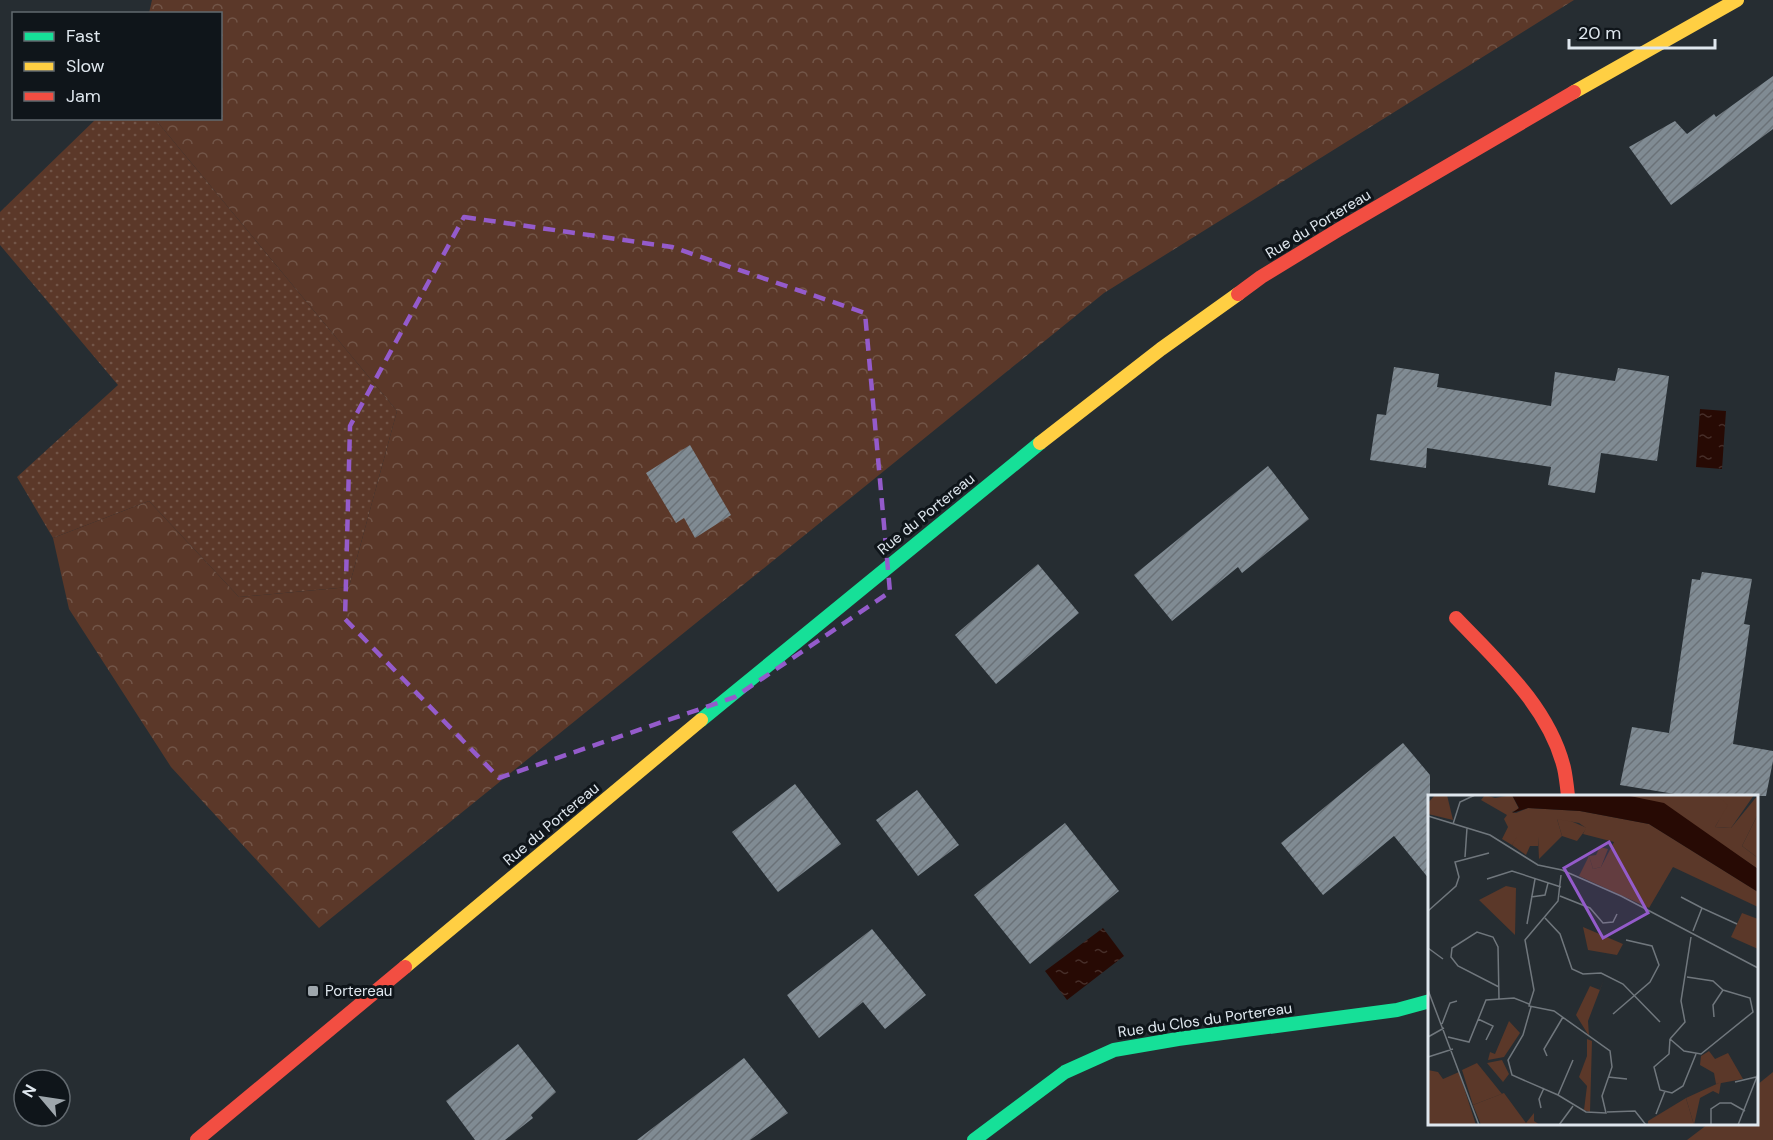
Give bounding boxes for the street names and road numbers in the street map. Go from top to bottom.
street label: Rue du Portereau [1262,185,1374,263]
street label: Rue du Portereau [873,469,979,559]
street label: Rue du Portereau [499,778,603,870]
street label: Rue du Clos du Portereau [1116,998,1294,1042]

